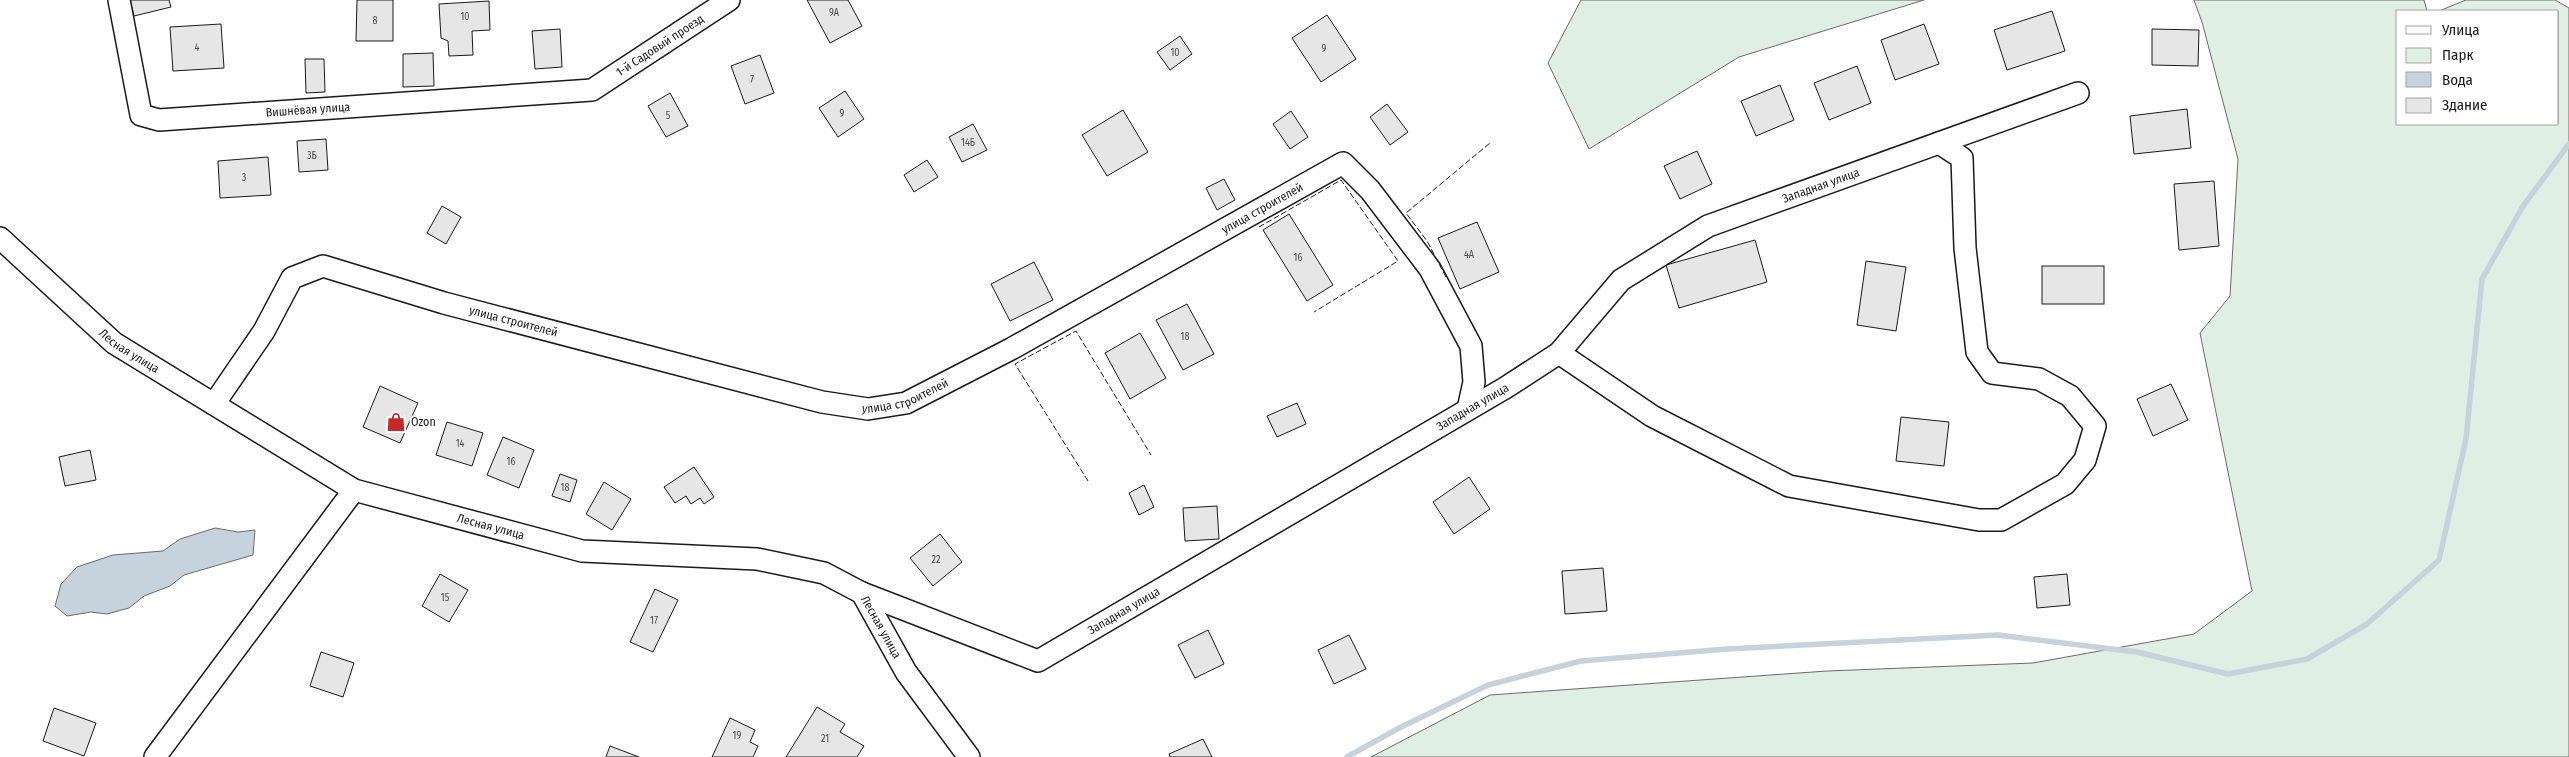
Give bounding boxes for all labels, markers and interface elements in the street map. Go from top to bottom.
house number: 9А [829,7,840,19]
legend [2396,10,2559,125]
house number: 10 [460,11,470,23]
street label: 1-й Садовый проезд [613,12,706,79]
house number: 8 [373,15,378,27]
text: Улица [2441,21,2480,39]
house number: 4 [195,42,200,54]
house number: 9 [1322,43,1327,55]
text: Парк [2442,46,2473,64]
house number: 10 [1170,47,1180,59]
text: Вода [2442,71,2473,89]
house number: 7 [750,74,754,86]
text: Здание [2442,96,2488,114]
street label: Вишнёвая улица [265,100,351,120]
house number: 9 [840,108,845,120]
house number: 5 [666,110,671,122]
house number: 14Б [961,137,975,149]
house number: 3Б [307,150,317,162]
street label: Западная улица [1780,165,1861,206]
house number: 3 [242,172,247,184]
street label: улица строителей [1219,180,1305,237]
house number: 4А [1464,249,1475,261]
house number: 16 [1294,252,1302,264]
street label: улица строителей [468,303,559,339]
street label: Лесная улица [96,326,162,376]
house number: 18 [1181,331,1189,343]
street label: улица строителей [861,375,951,416]
street label: Западная улица [1434,380,1511,433]
shop icon: Ozon [385,411,407,433]
place label: Ozon [411,415,436,429]
house number: 14 [456,438,465,450]
house number: 16 [507,456,515,468]
house number: 18 [561,482,569,494]
street label: Лесная улица [455,511,526,542]
house number: 22 [932,554,941,566]
street label: Западная улица [1085,584,1162,637]
house number: 15 [441,592,450,604]
street label: Лесная улица [858,593,904,661]
house number: 17 [650,615,658,627]
house number: 19 [733,730,742,742]
house number: 21 [821,733,829,745]

